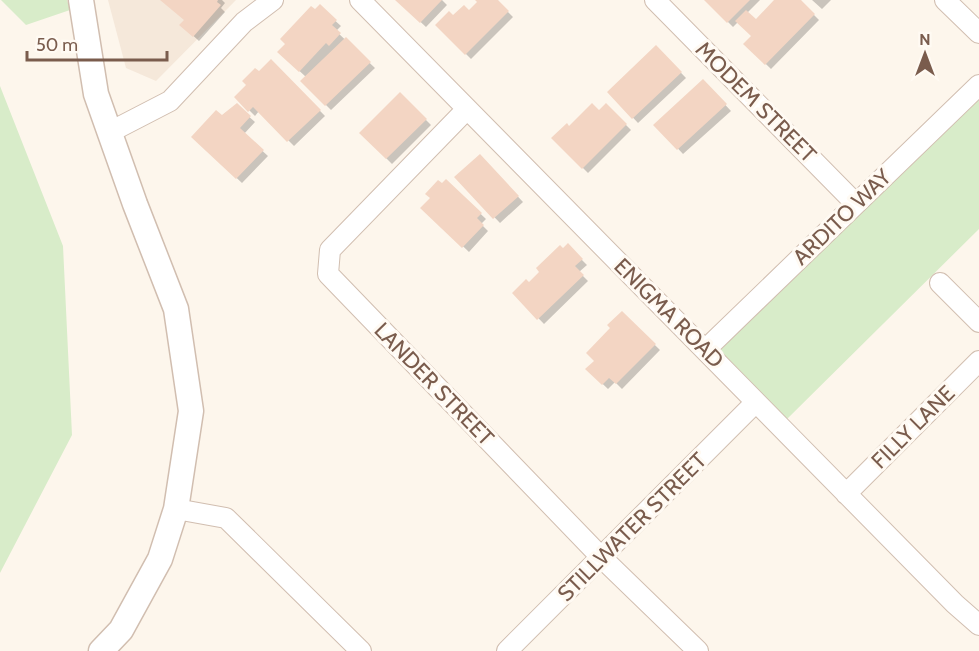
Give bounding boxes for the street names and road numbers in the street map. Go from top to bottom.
street label: MODEM STREET [690,36,822,168]
street label: ARDITO WAY [787,163,897,271]
street label: ENIGMA ROAD [609,253,729,373]
street label: LANDER STREET [369,317,500,451]
street label: FILLY LANE [866,380,960,474]
street label: STILLWATER STREET [552,447,712,607]

